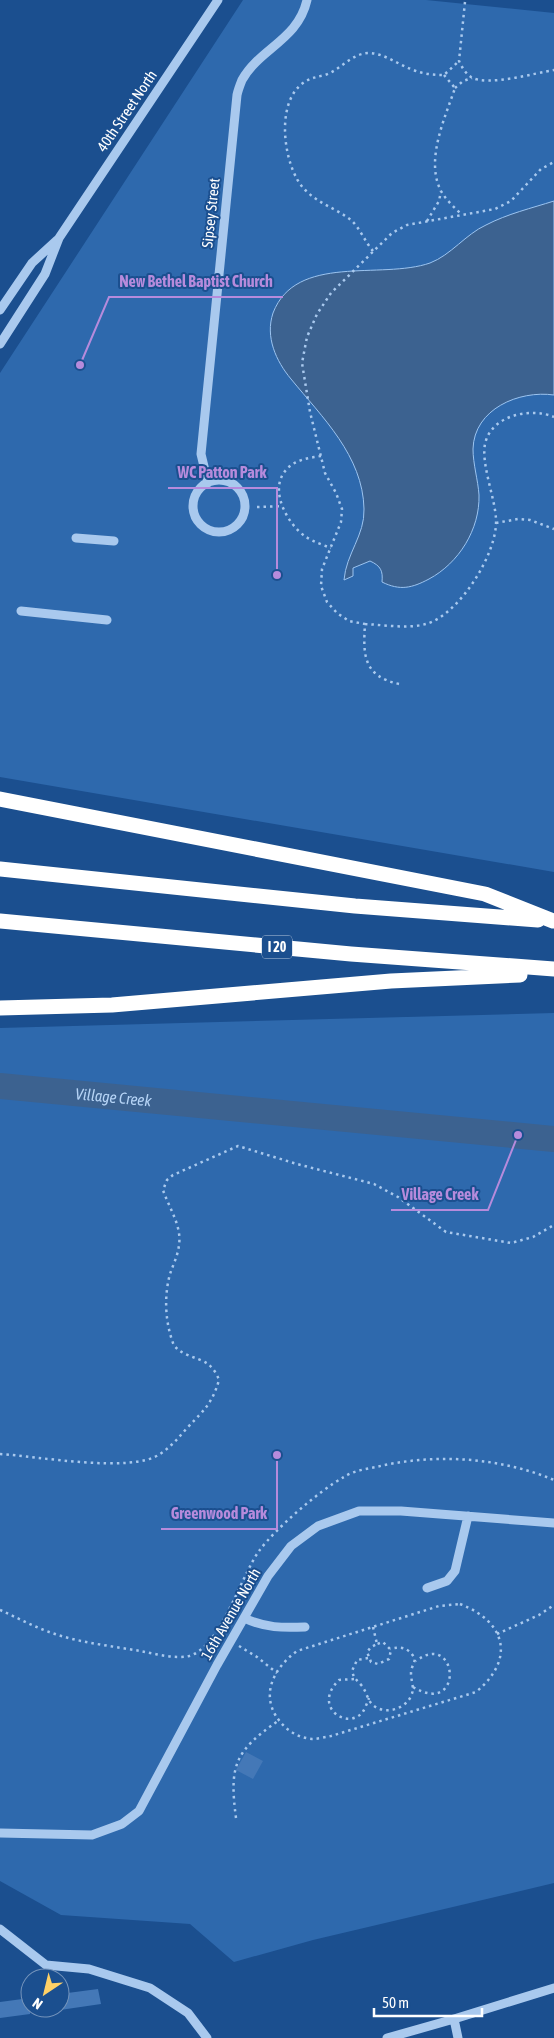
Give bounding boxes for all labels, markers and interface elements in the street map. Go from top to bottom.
street label: 40th Street North [93,67,160,155]
street label: Sipsey Street [198,177,223,249]
callout: New Bethel Baptist Church [109,266,283,297]
text: New Bethel Baptist Church [119,272,273,290]
callout: WC Patton Park [168,457,277,488]
text: WC Patton Park [176,463,267,481]
road number: I 20 [262,936,292,959]
water label: Village Creek [74,1084,153,1110]
callout: Village Creek [391,1179,488,1210]
text: Village Creek [401,1185,479,1203]
callout: Greenwood Park [161,1498,277,1529]
text: Greenwood Park [171,1504,268,1522]
street label: 16th Avenue North [197,1565,264,1663]
north arrow [20,1968,70,2018]
scale bar [374,1986,482,2018]
text: 50 m [382,1994,409,2011]
text: N [30,1995,46,2013]

